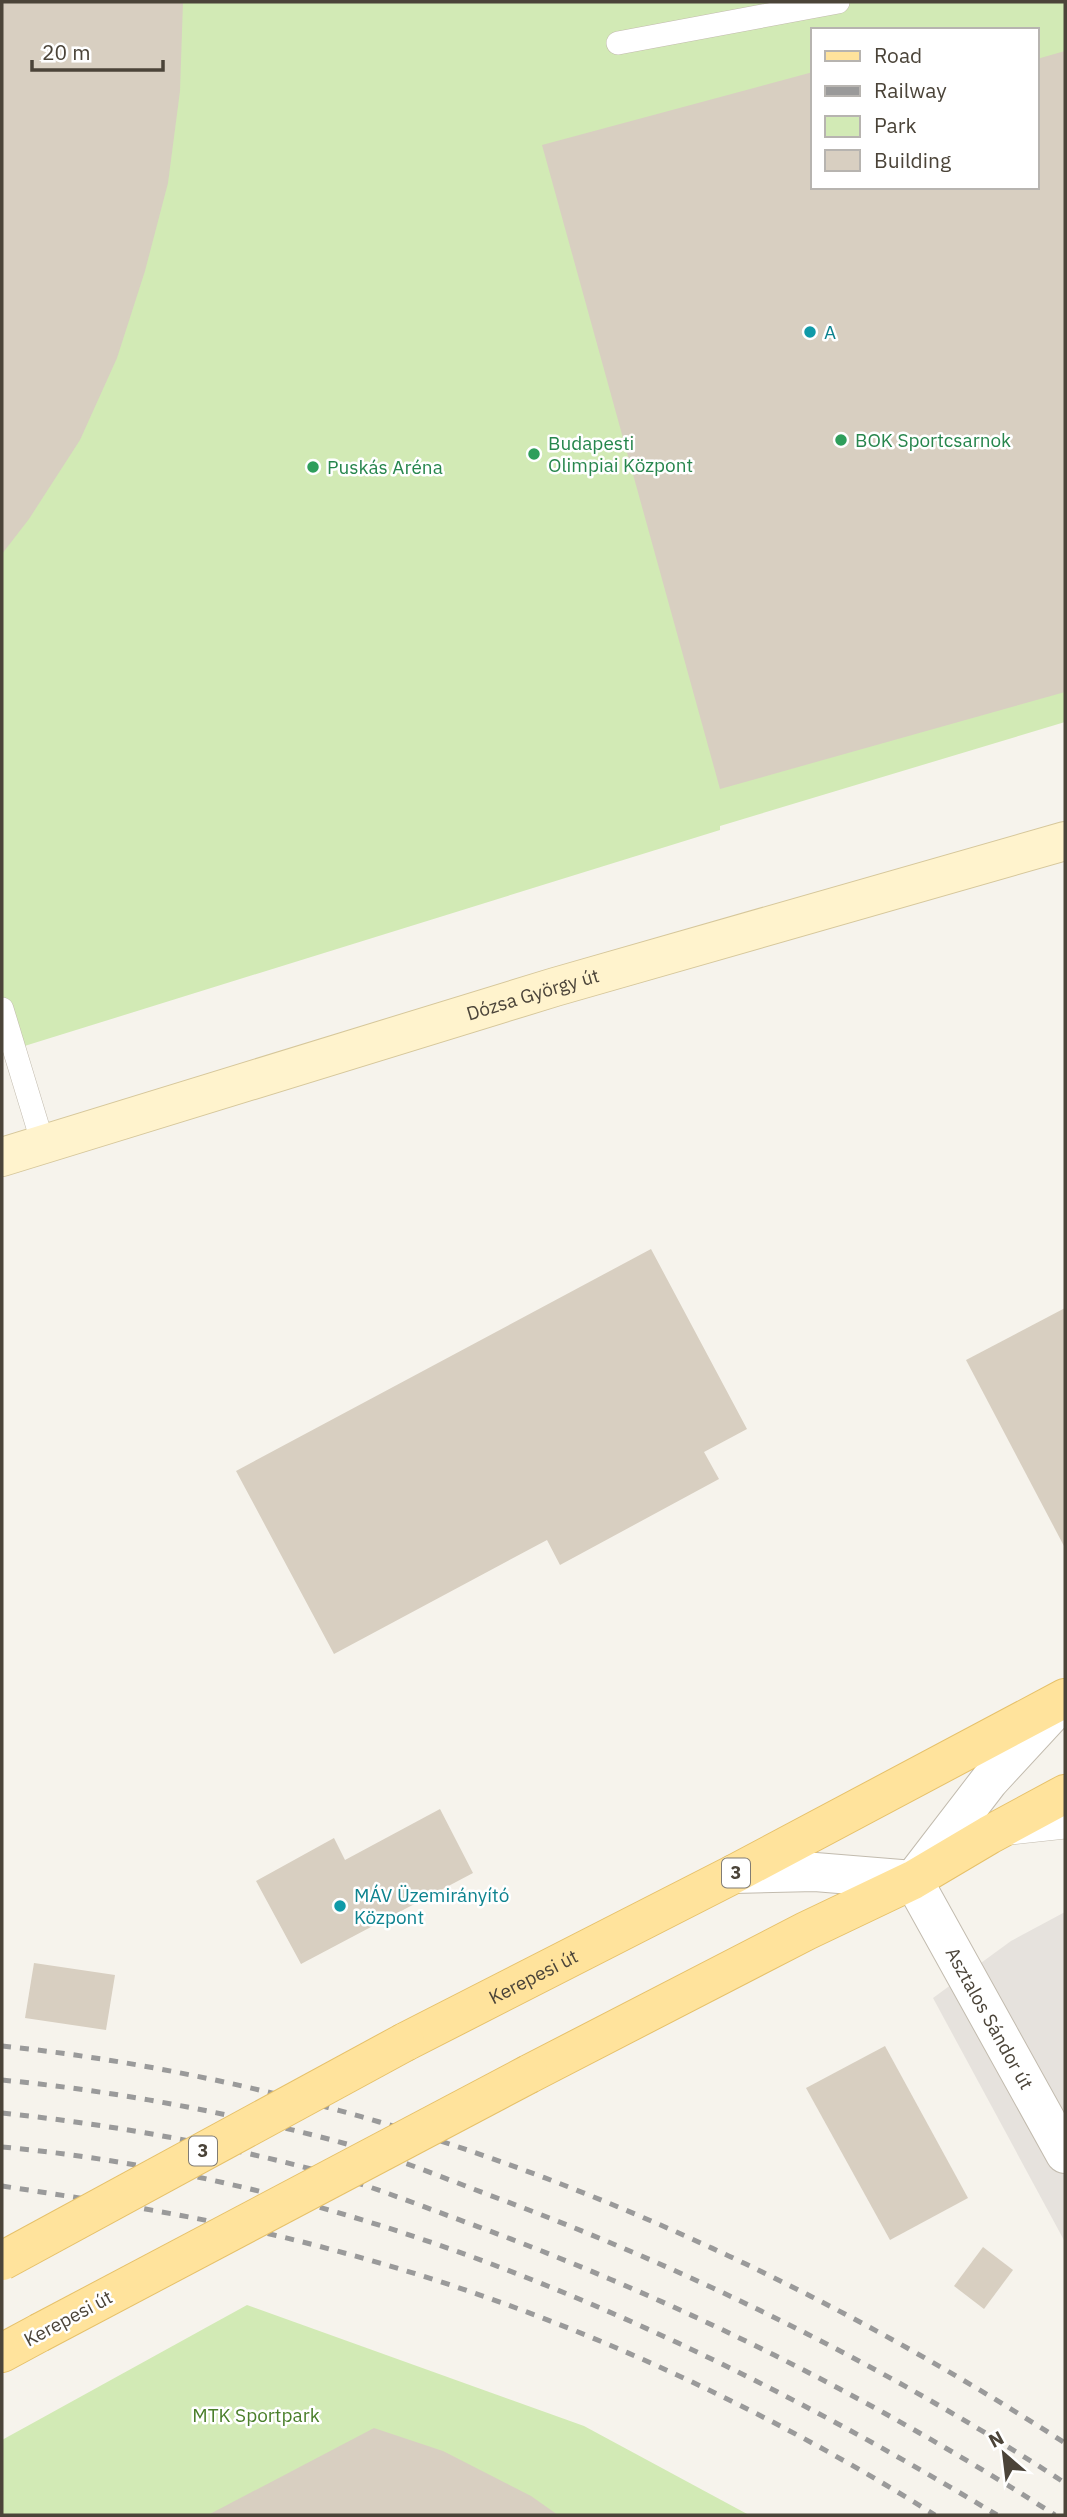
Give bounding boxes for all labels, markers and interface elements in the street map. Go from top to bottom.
scale bar [32,28,163,72]
legend [811,28,1039,189]
text: 20 m [42,38,91,66]
text: Road [874,41,922,69]
text: Railway [874,76,947,104]
text: Park [874,111,917,139]
text: Building [874,146,951,174]
place label: A [824,320,836,344]
marker: A [802,324,818,340]
place label: BOK Sportcsarnok [855,428,1011,452]
place label: Budapesti Olimpiai Központ [548,431,693,477]
marker: BOK Sportcsarnok [833,432,849,448]
marker: Budapesti Olimpiai Központ [526,446,542,462]
place label: Puskás Aréna [327,455,443,479]
marker: Puskás Aréna [305,459,321,475]
street label: Dózsa György út [463,963,602,1026]
road number: 3 [722,1858,750,1887]
place label: MÁV Üzemirányító Központ [354,1883,509,1929]
marker: MÁV Üzemirányító Központ [332,1898,348,1914]
street label: Asztalos Sándor út [941,1943,1039,2094]
street label: Kerepesi út [485,1944,582,2009]
road number: 3 [189,2136,217,2166]
street label: Kerepesi út [20,2285,116,2351]
park label: MTK Sportpark [192,2403,320,2427]
north arrow [969,2419,1039,2489]
text: N [984,2425,1008,2453]

